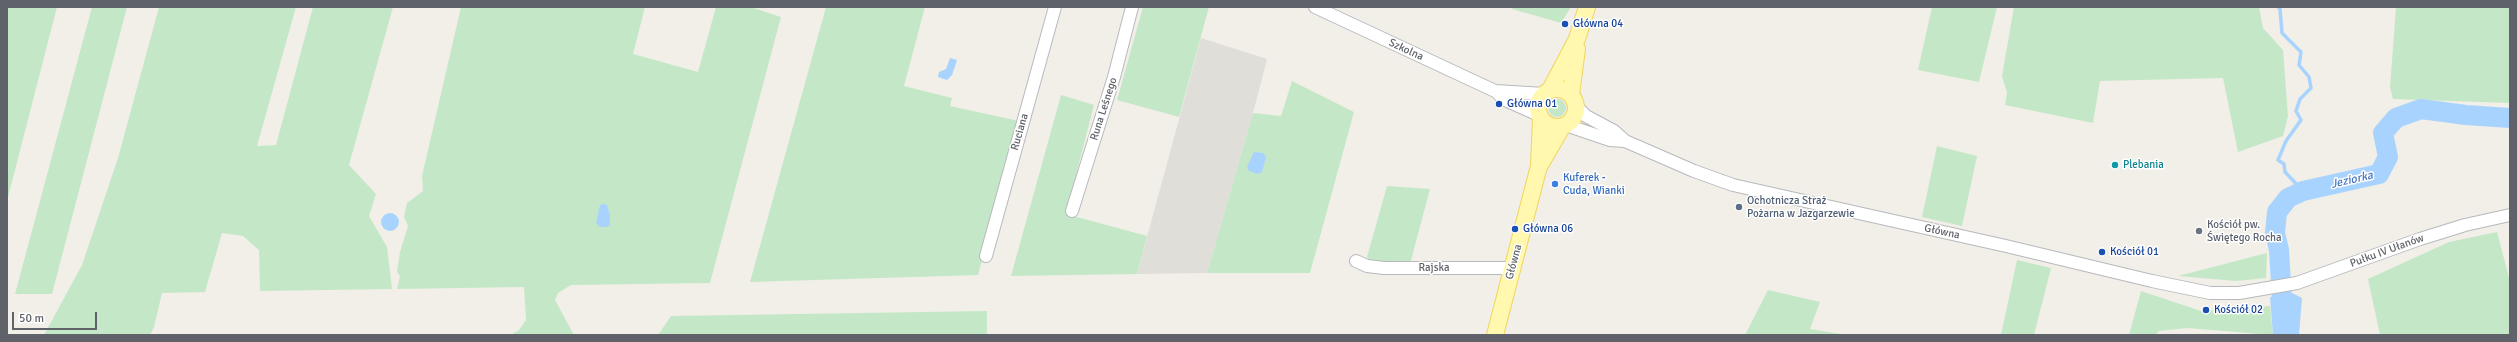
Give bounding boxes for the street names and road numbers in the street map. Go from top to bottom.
street label: Szkolna [1387,36,1425,64]
street label: Runa Leśnego [1088,76,1120,142]
street label: Ruciana [1008,112,1032,152]
street label: Główna [1923,222,1961,242]
street label: Pułku IV Ułanów [2348,232,2426,270]
street label: Główna [1503,243,1525,281]
street label: Rajska [1418,261,1450,275]

